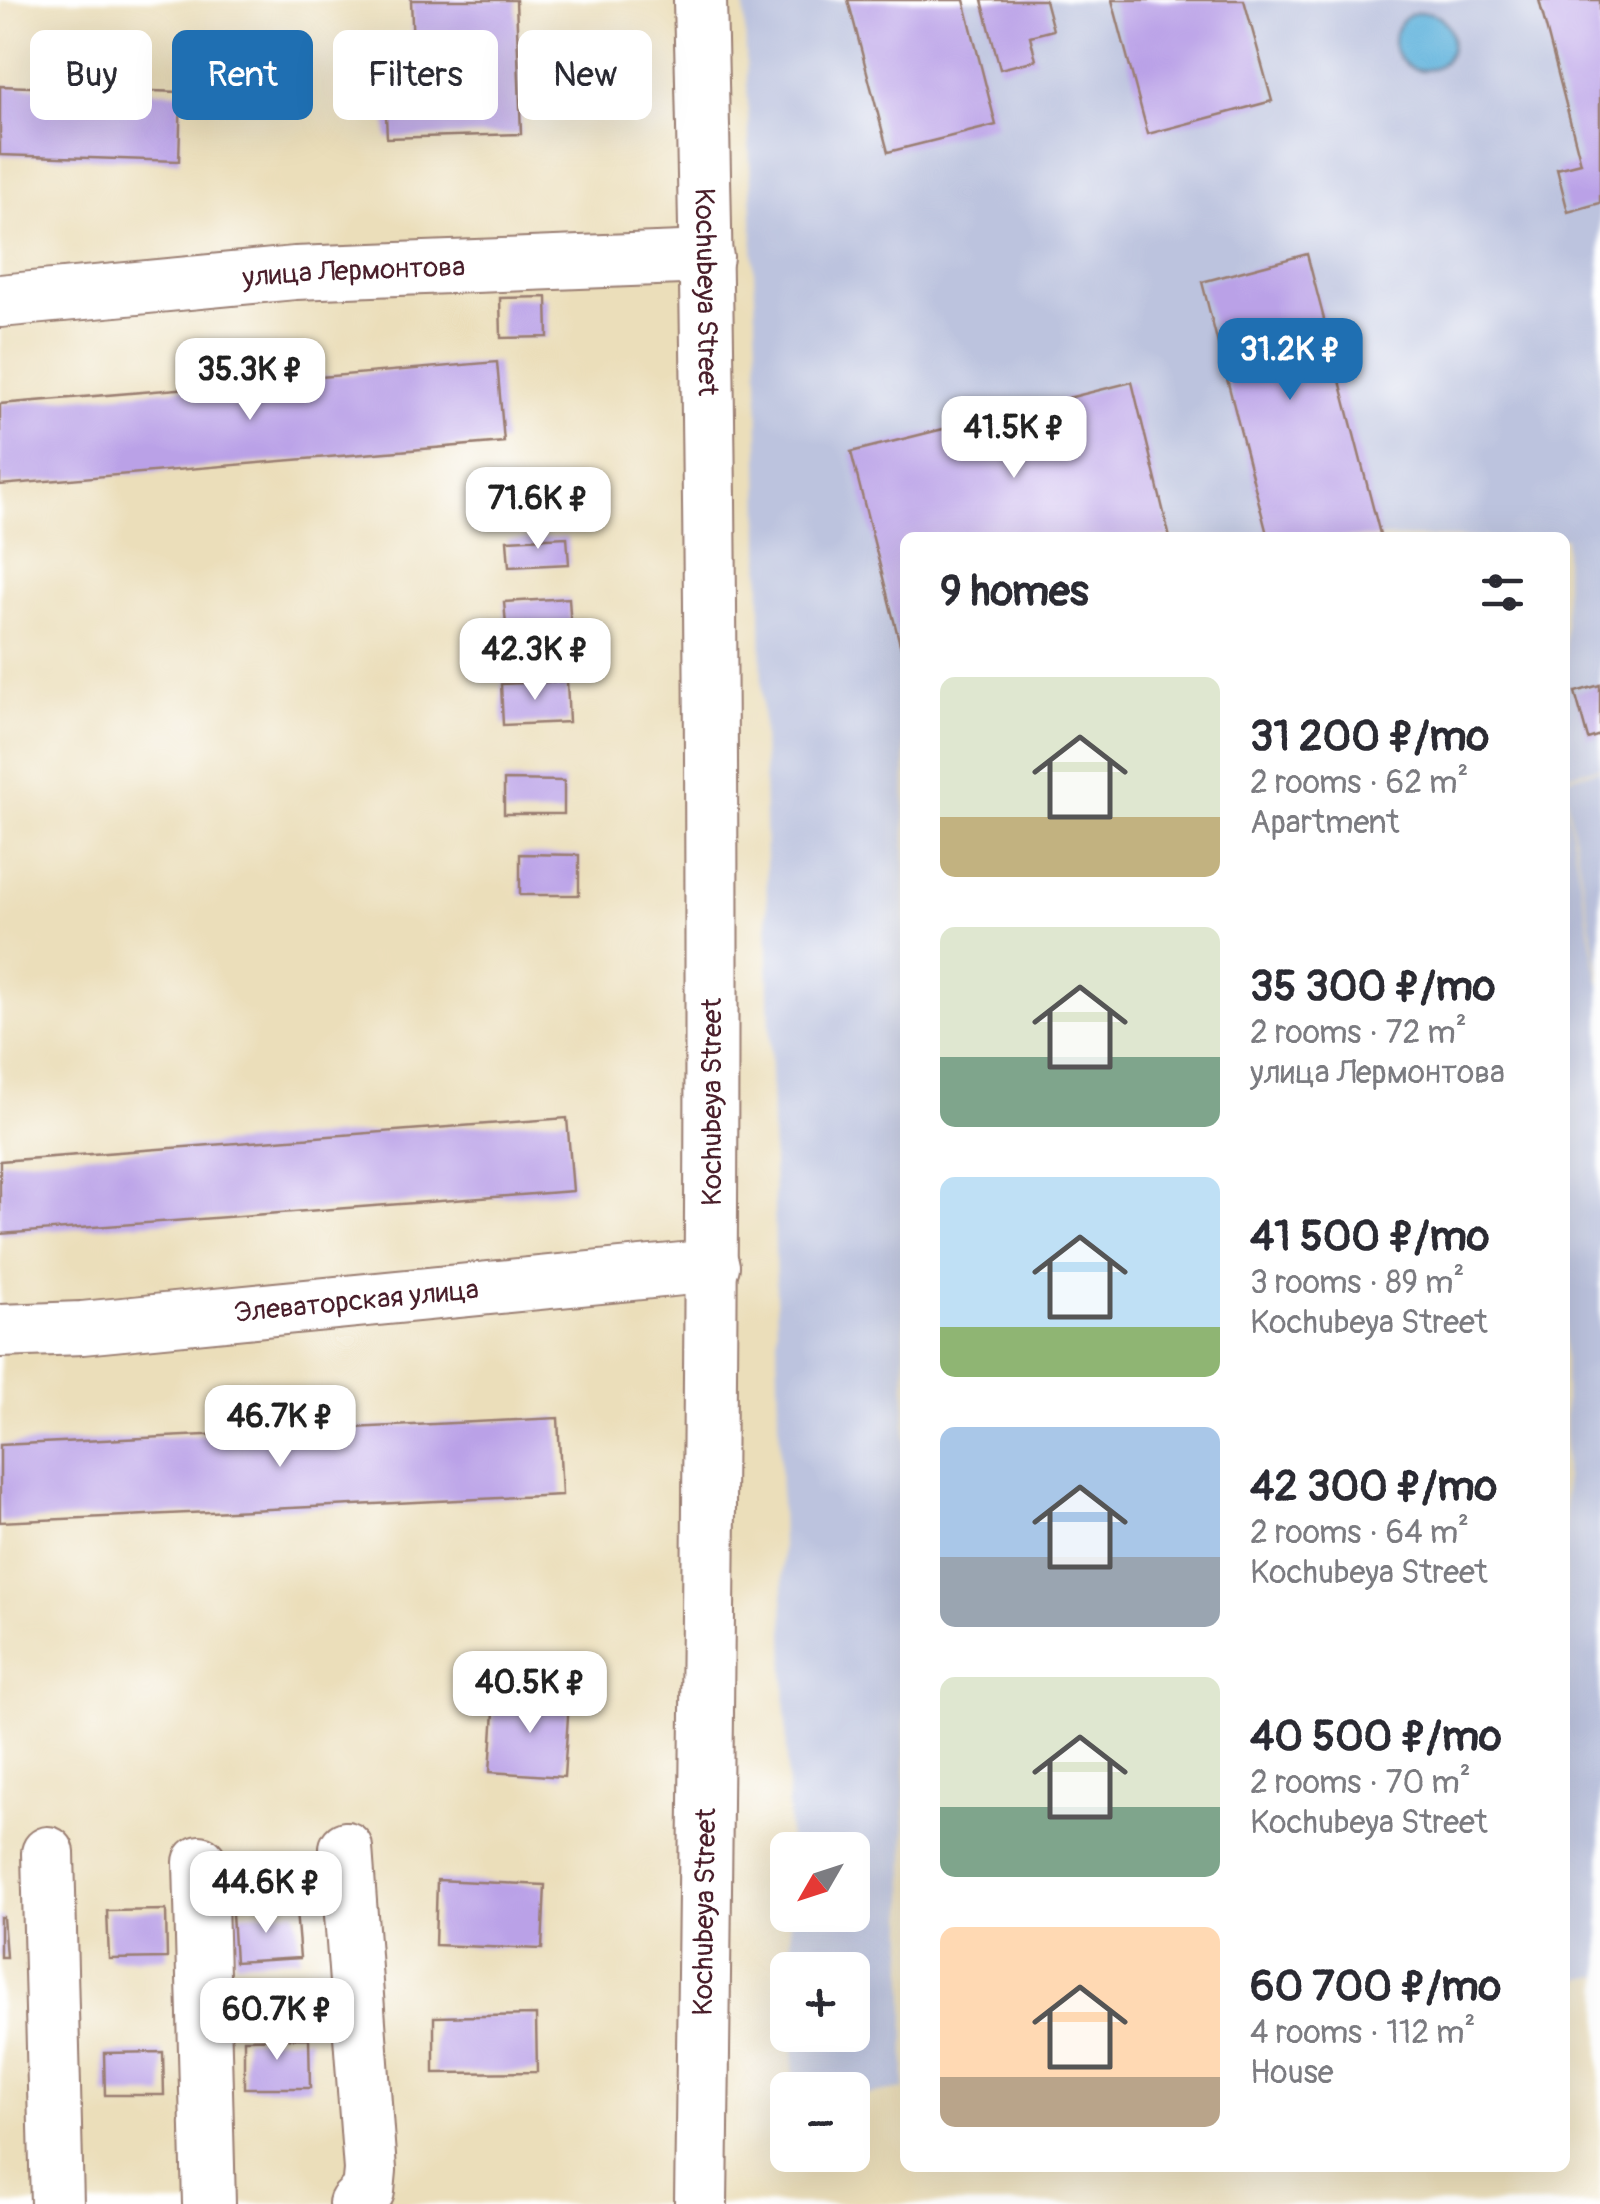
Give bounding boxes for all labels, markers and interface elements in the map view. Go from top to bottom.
chip: Buy [30,30,152,120]
chip: Rent [172,30,313,120]
chip: Filters [333,30,498,120]
chip: New [518,30,652,120]
street label: Kochubeya Street [687,188,725,397]
street label: улица Лермонтова [240,249,466,296]
pin: 31.2K ₽ [1198,318,1382,403]
text: 31.2K ₽ [1240,330,1340,370]
pin: 35.3K ₽ [158,338,342,423]
text: 35.3K ₽ [197,350,303,390]
pin: 41.5K ₽ [922,396,1106,481]
text: 41.5K ₽ [964,408,1064,448]
pin: 71.6K ₽ [446,467,630,552]
text: 71.6K ₽ [488,479,588,519]
icon: filters [1475,565,1530,620]
text: 9 homes [940,566,1089,618]
pin: 42.3K ₽ [443,618,627,703]
text: 42.3K ₽ [482,630,588,670]
text: 31 200 ₽/mo [1250,711,1489,763]
icon: home [1020,717,1140,837]
text: 2 rooms · 62 m² [1250,763,1468,803]
text: Apartment [1250,803,1399,843]
text: 35 300 ₽/mo [1250,961,1495,1013]
icon: home [1020,967,1140,1087]
street label: Kochubeya Street [695,997,730,1206]
text: 2 rooms · 72 m² [1250,1013,1467,1053]
text: улица Лермонтова [1250,1053,1505,1093]
text: 41 500 ₽/mo [1250,1211,1489,1263]
icon: home [1020,1217,1140,1337]
text: 3 rooms · 89 m² [1250,1263,1464,1303]
street label: Элеваторская улица [233,1272,480,1330]
text: Kochubeya Street [1250,1303,1488,1343]
pin: 46.7K ₽ [188,1385,372,1470]
text: 46.7K ₽ [227,1397,333,1437]
text: 42 300 ₽/mo [1250,1461,1497,1513]
icon: home [1020,1467,1140,1587]
text: 2 rooms · 64 m² [1250,1513,1469,1553]
text: Kochubeya Street [1250,1553,1488,1593]
pin: 40.5K ₽ [438,1651,622,1736]
text: 40.5K ₽ [475,1663,585,1703]
text: 40 500 ₽/mo [1250,1711,1502,1763]
icon: home [1020,1717,1140,1837]
text: 2 rooms · 70 m² [1250,1763,1471,1803]
text: Kochubeya Street [1250,1803,1488,1843]
street label: Kochubeya Street [686,1807,724,2016]
north arrow [770,1832,870,1932]
map controls [770,1832,870,2172]
pin: 44.6K ₽ [174,1851,358,1936]
text: 44.6K ₽ [212,1863,320,1903]
button: + [770,1952,870,2052]
text: 60 700 ₽/mo [1250,1961,1501,2013]
icon: home [1020,1967,1140,2087]
pin: 60.7K ₽ [185,1978,369,2063]
text: 60.7K ₽ [222,1990,332,2030]
text: 4 rooms · 112 m² [1250,2013,1475,2053]
text: House [1250,2053,1334,2093]
button: − [770,2072,870,2172]

